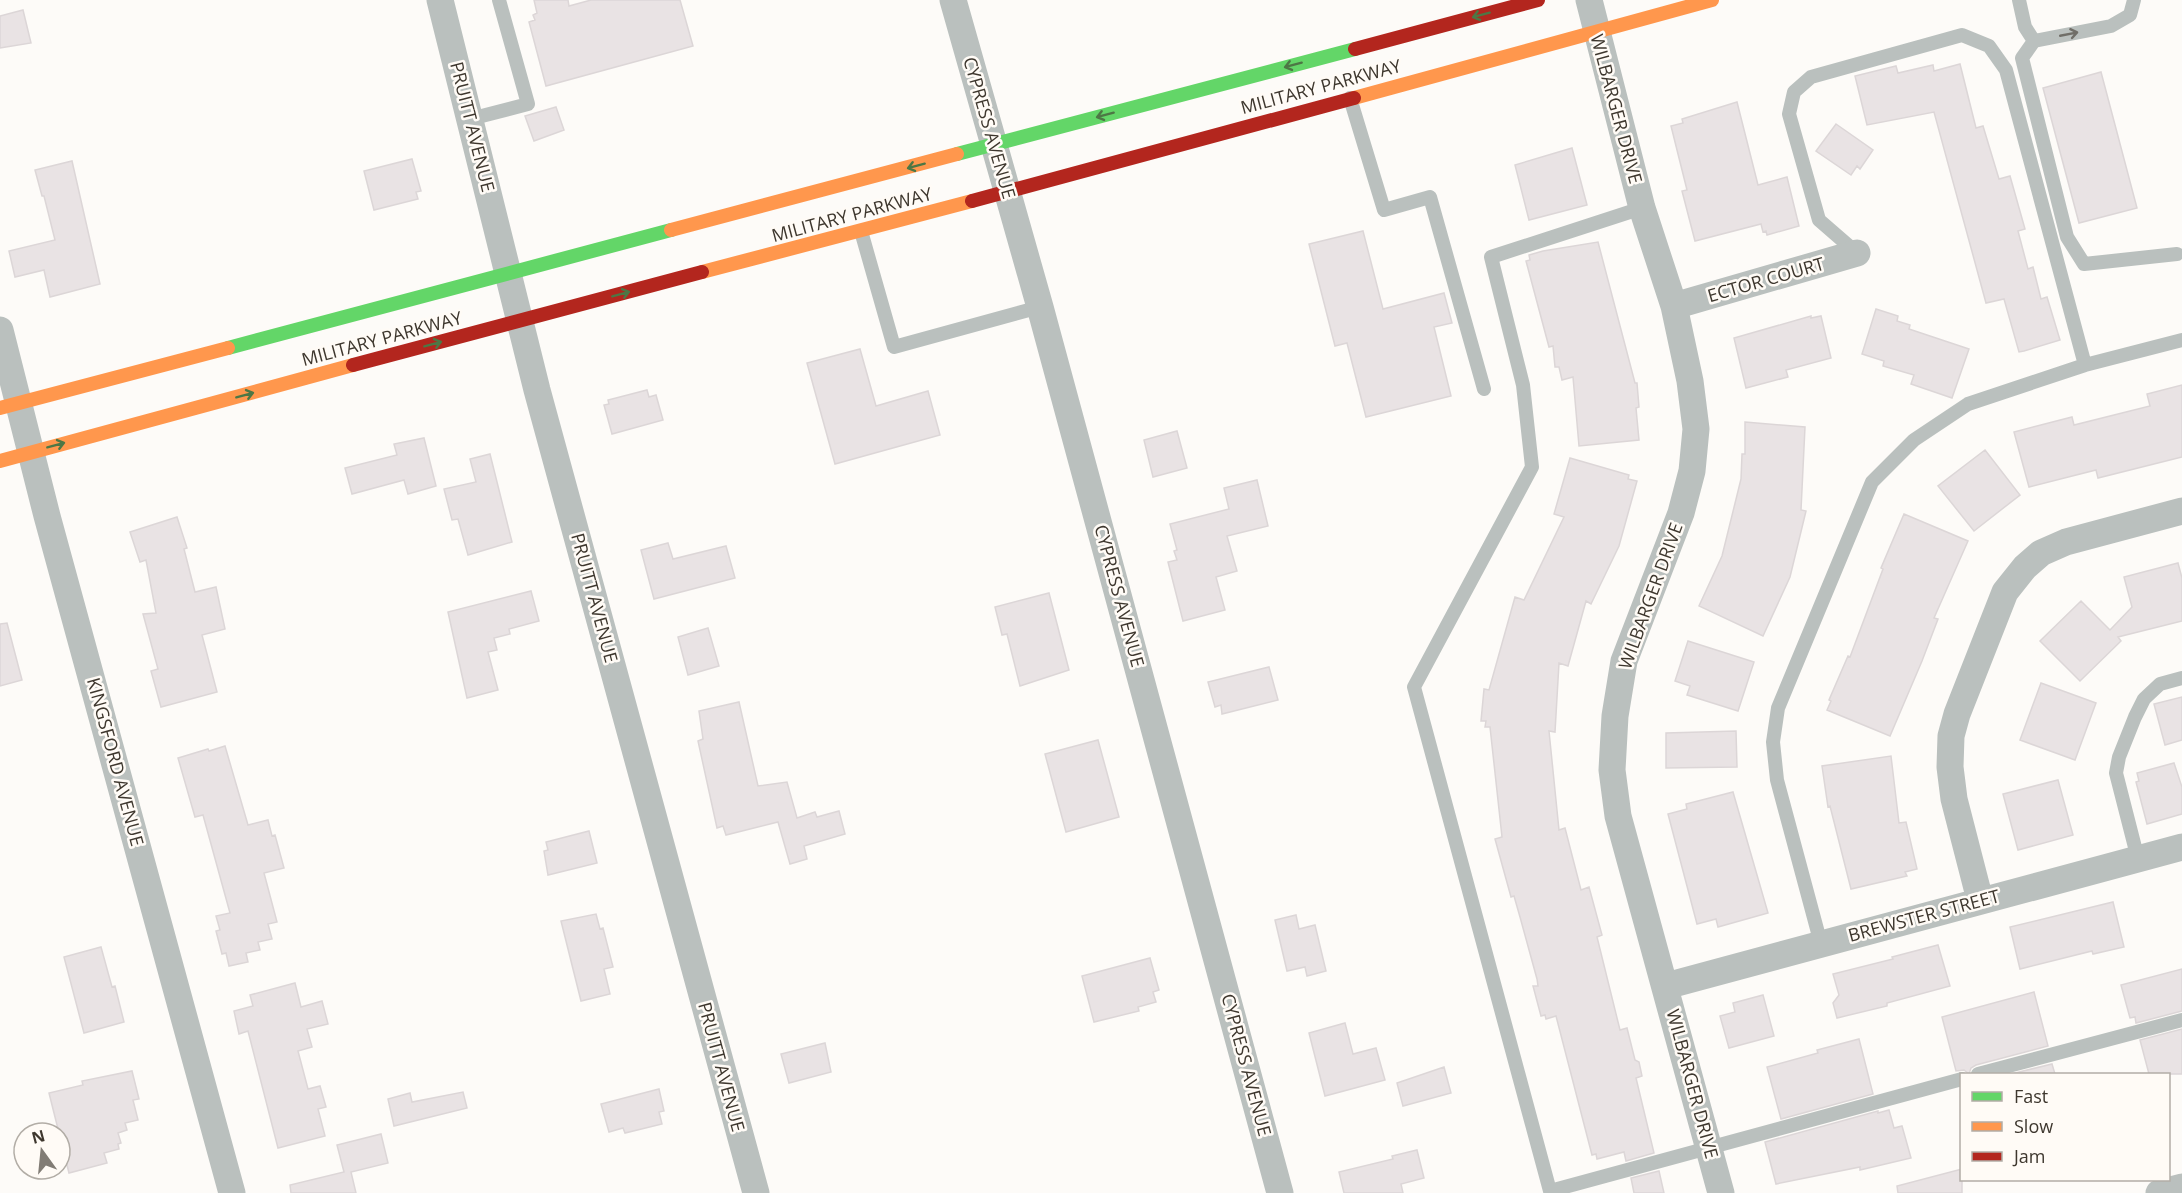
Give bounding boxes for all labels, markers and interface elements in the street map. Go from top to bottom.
one-way arrow [1472,10,1491,21]
one-way arrow [2058,28,2078,39]
street label: WILBARGER DRIVE [1585,31,1648,186]
street label: MILITARY PARKWAY [1238,53,1405,119]
street label: CYPRESS AVENUE [958,54,1022,201]
street label: PRUITT AVENUE [445,59,501,194]
one-way arrow [1284,60,1303,72]
one-way arrow [1095,110,1114,122]
one-way arrow [907,160,926,172]
street label: MILITARY PARKWAY [769,181,936,247]
street label: ECTOR COURT [1704,251,1827,307]
one-way arrow [611,287,630,299]
street label: MILITARY PARKWAY [299,305,466,371]
one-way arrow [423,337,442,349]
one-way arrow [235,388,254,400]
one-way arrow [46,439,65,451]
street label: WILBARGER DRIVE [1612,519,1688,672]
street label: CYPRESS AVENUE [1089,522,1151,670]
street label: PRUITT AVENUE [566,530,624,665]
street label: KINGSFORD AVENUE [82,675,150,849]
street label: BREWSTER STREET [1845,883,2002,947]
street label: CYPRESS AVENUE [1216,991,1278,1139]
street label: PRUITT AVENUE [693,999,751,1134]
street label: WILBARGER DRIVE [1661,1006,1724,1161]
legend [1960,1073,2170,1181]
text: Fast [2014,1084,2048,1108]
text: Slow [2014,1114,2053,1138]
north arrow [12,1121,72,1181]
text: N [29,1124,47,1149]
text: Jam [2012,1144,2046,1168]

